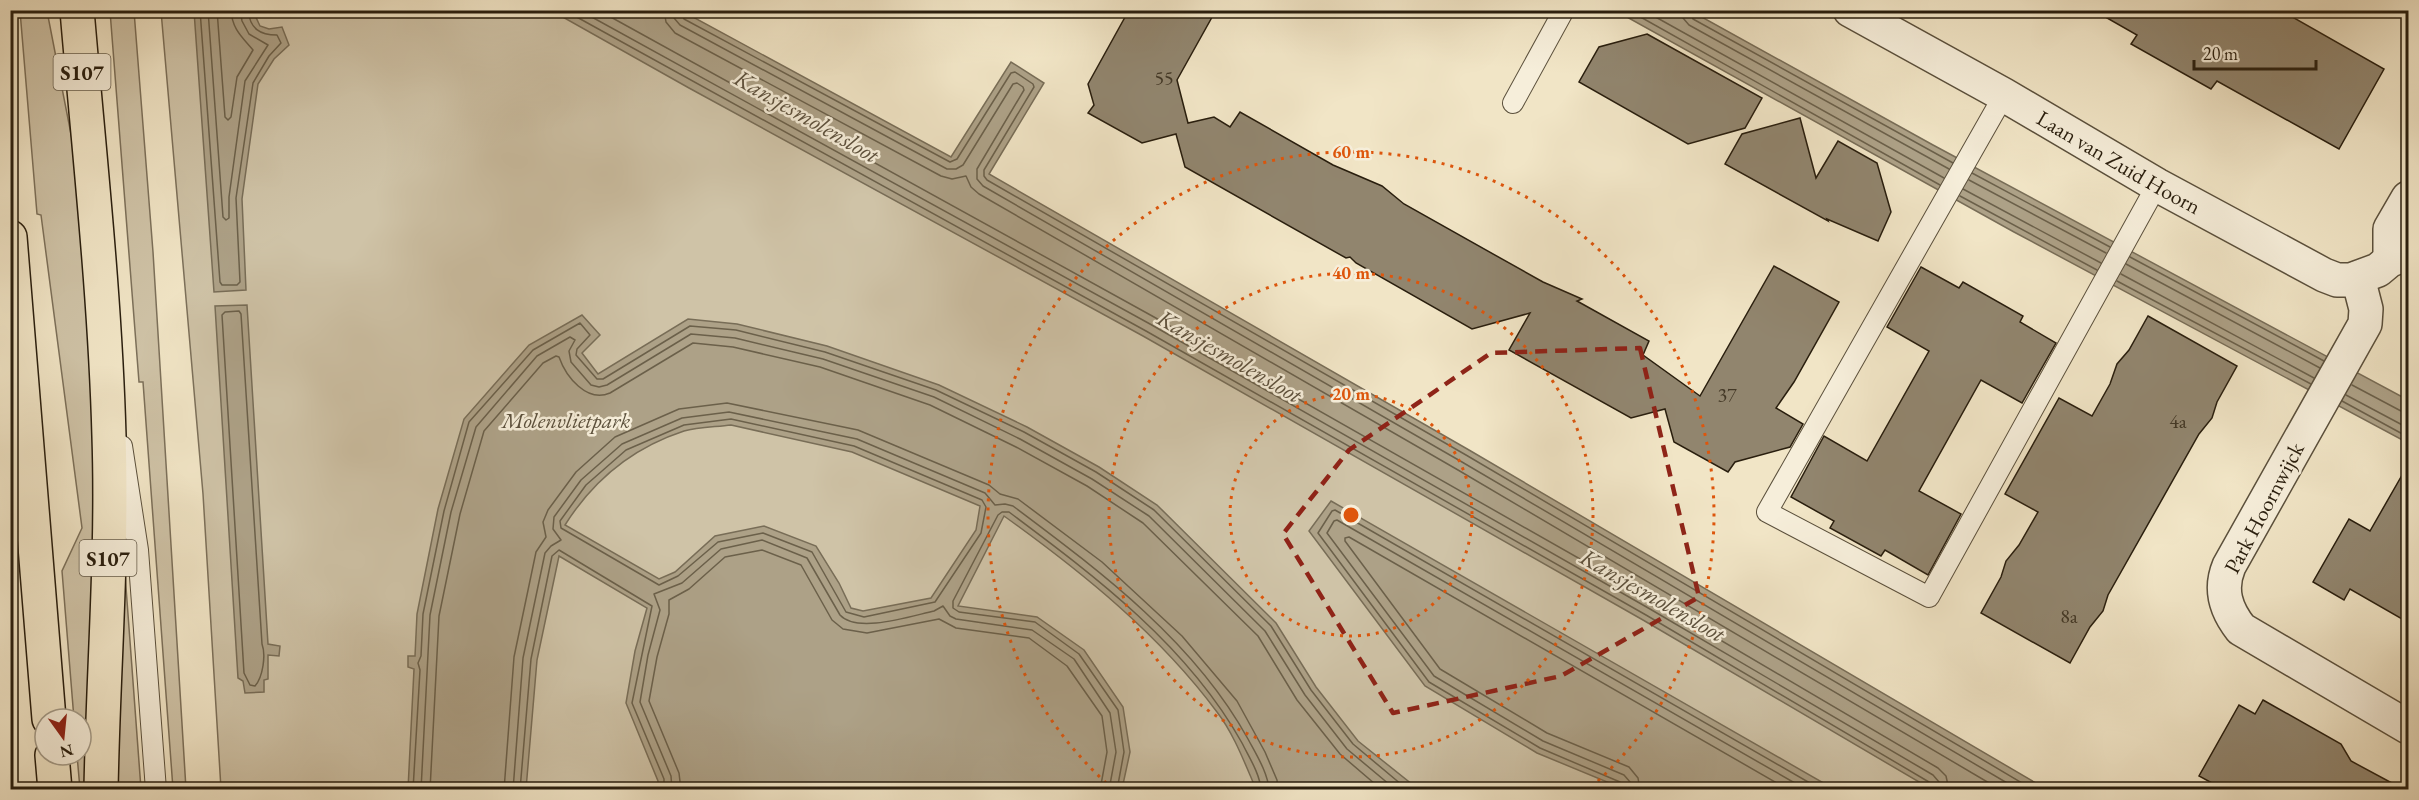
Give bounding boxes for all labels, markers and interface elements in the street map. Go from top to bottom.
scale bar [2194,33,2316,71]
text: 20 m [2203,42,2238,65]
road number: S107 [54,54,110,90]
water label: Kansjesmolensloot [728,62,886,170]
house number: 55 [1154,65,1174,91]
street label: Laan van Zuid Hoorn [2032,103,2207,221]
text: 60 m [1332,140,1370,163]
text: 40 m [1332,261,1370,284]
water label: Kansjesmolensloot [1151,302,1309,410]
text: 20 m [1332,382,1370,405]
house number: 37 [1717,382,1737,408]
park label: Molenvlietpark [500,406,630,435]
house number: 4a [2169,408,2187,434]
street label: Park Hoornwijck [2217,437,2311,579]
centre of rings [1341,505,1361,525]
road number: S107 [80,540,136,576]
water label: Kansjesmolensloot [1574,541,1732,649]
house number: 8a [2060,603,2078,629]
north arrow [33,707,93,767]
text: N [58,739,76,763]

